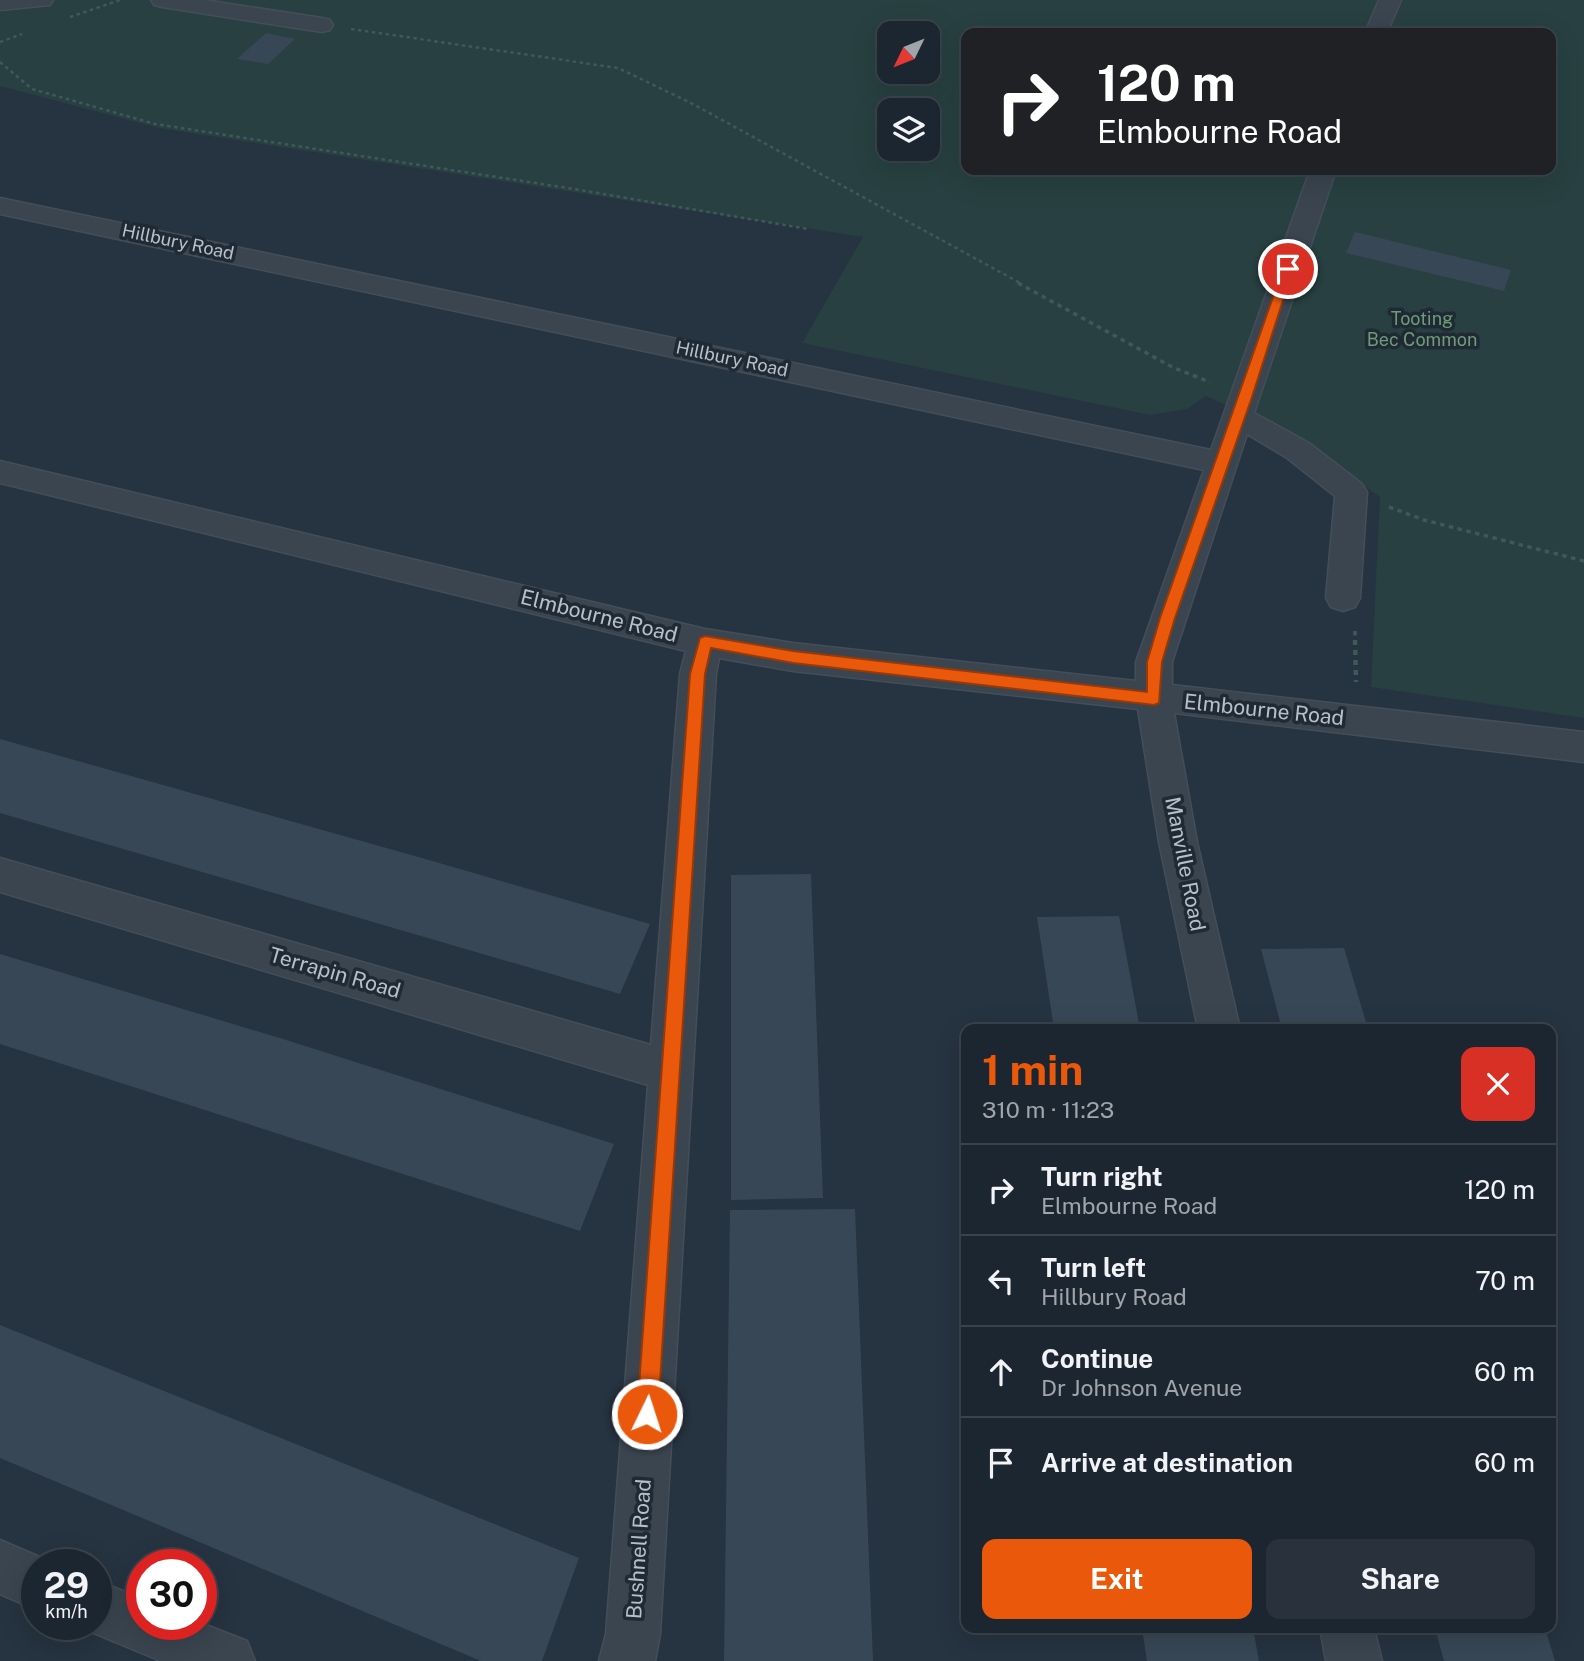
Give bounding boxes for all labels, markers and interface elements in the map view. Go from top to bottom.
north arrow [877,21,940,84]
map controls [877,21,940,161]
text: 120 m [1097,54,1236,112]
icon: right [982,56,1073,147]
button: layers [877,98,940,161]
text: Elmbourne Road [1097,113,1342,150]
street label: Hillbury Road [120,219,236,264]
pin [1258,239,1318,299]
icon: arrive [1269,250,1307,288]
park label: Tooting Bec Common [1367,308,1477,350]
street label: Hillbury Road [674,336,790,381]
street label: Elmbourne Road [518,584,680,647]
street label: Elmbourne Road [1183,689,1345,730]
street label: Manville Road [1160,795,1211,933]
street label: Terrapin Road [267,942,404,1003]
text: 1 min [982,1045,1083,1094]
button: close [1461,1047,1535,1121]
text: 310 m · 11:23 [982,1096,1114,1123]
text: Turn right [1041,1161,1163,1192]
icon: right [982,1171,1020,1209]
text: 120 m [1464,1174,1535,1205]
text: Elmbourne Road [1041,1192,1217,1219]
text: Turn left [1041,1252,1146,1283]
icon: left [982,1262,1020,1300]
text: 70 m [1475,1265,1535,1296]
text: Hillbury Road [1041,1283,1187,1310]
text: Continue [1041,1343,1153,1374]
icon: ahead [982,1353,1020,1391]
text: 60 m [1474,1356,1535,1387]
text: Dr Johnson Avenue [1041,1374,1242,1401]
position arrow [610,1377,684,1451]
icon: arrive [982,1444,1020,1482]
text: Arrive at destination [1041,1447,1293,1478]
text: 60 m [1474,1447,1535,1478]
street label: Bushnell Road [621,1478,656,1620]
button: Exit [982,1539,1252,1619]
button: Share [1266,1539,1535,1619]
speed limit sign: 30 [126,1549,217,1640]
text: 29 [44,1565,89,1606]
text: km/h [45,1601,88,1622]

